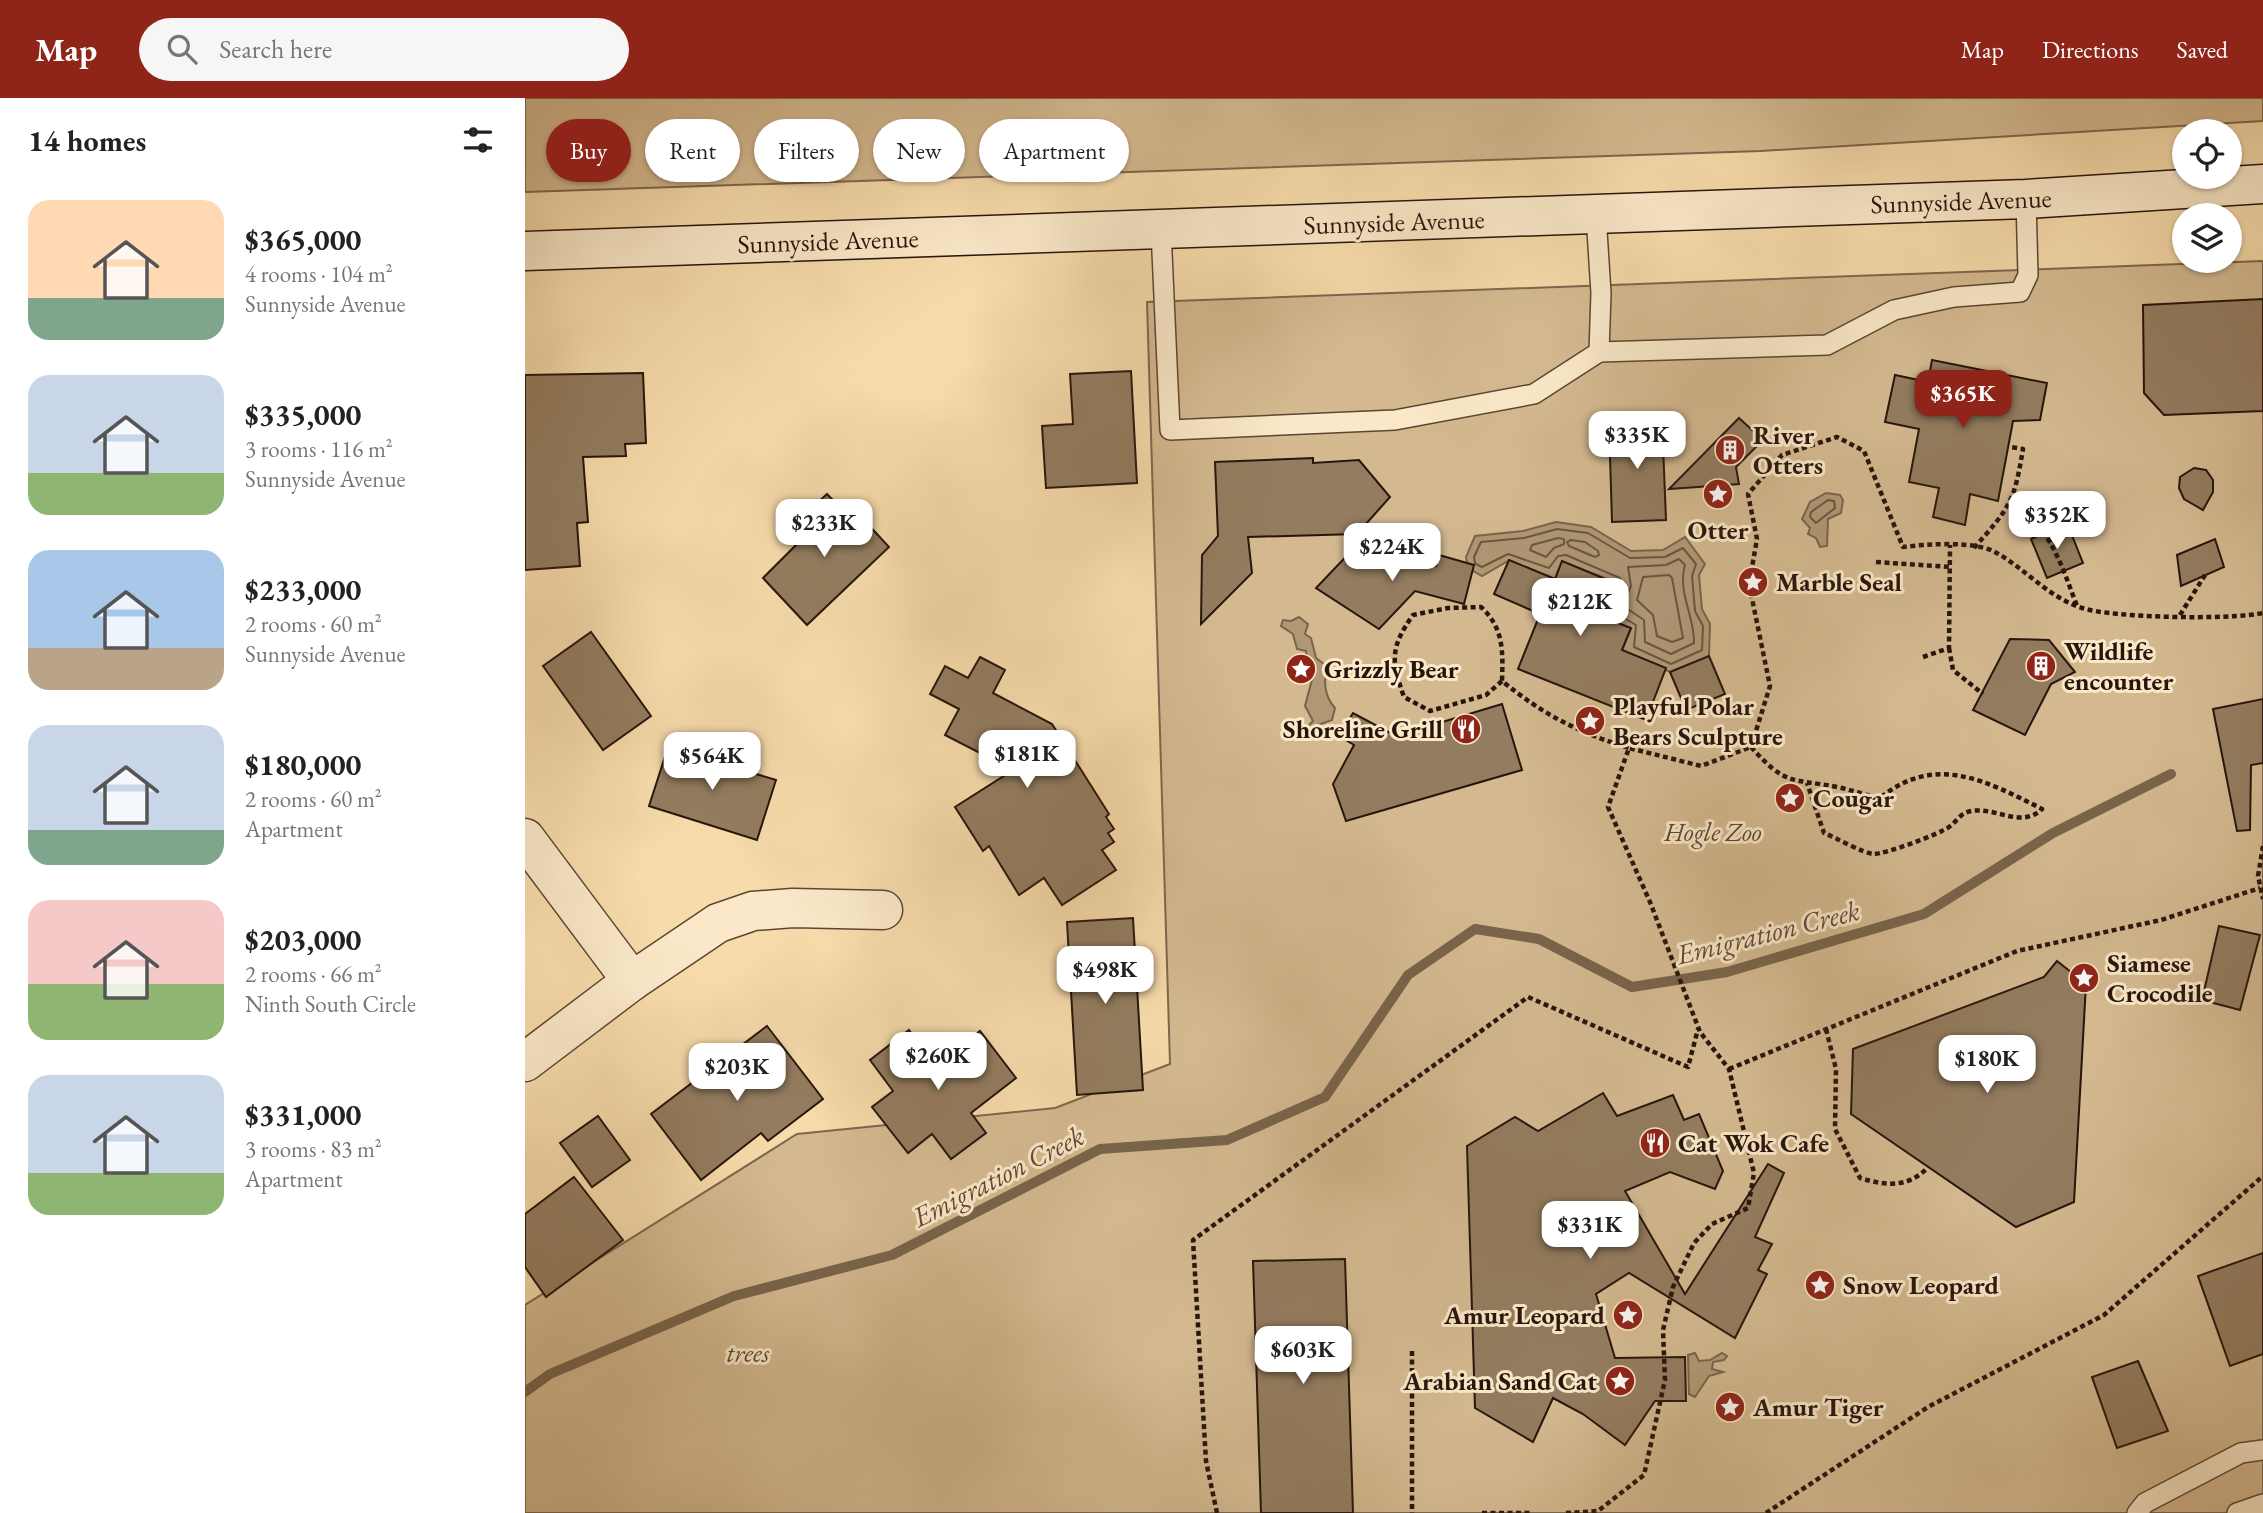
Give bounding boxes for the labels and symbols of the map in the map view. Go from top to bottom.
street label: Sunnyside Avenue [1870,181,2052,221]
street label: Sunnyside Avenue [1303,202,1485,242]
street label: Sunnyside Avenue [737,221,919,261]
pin: $365K [1914,370,2012,430]
pin: $335K [1588,412,1686,471]
place label: River Otters [1753,418,1823,482]
building icon: River Otters [1713,433,1747,467]
place icon: Otter [1701,477,1735,511]
pin: $352K [2008,491,2106,551]
pin: $233K [775,500,873,559]
place label: Otter [1688,513,1749,547]
pin: $224K [1343,524,1441,583]
place icon: Marble Seal [1736,565,1770,599]
place label: Marble Seal [1776,565,1902,599]
pin: $212K [1531,578,1629,638]
place label: Wildlife encounter [2064,634,2173,698]
building icon: Wildlife encounter [2024,649,2058,683]
place icon: Grizzly Bear [1284,652,1318,686]
place label: Grizzly Bear [1324,652,1459,686]
place label: Playful Polar Bears Sculpture [1613,689,1783,753]
place icon: Playful Polar Bears Sculpture [1573,704,1607,738]
place label: Shoreline Grill [1283,712,1443,746]
restaurant icon: Shoreline Grill [1449,712,1483,746]
pin: $181K [978,730,1076,790]
pin: $564K [663,732,761,792]
place icon: Cougar [1773,781,1807,815]
place label: Cougar [1813,781,1894,815]
park label: Hogle Zoo [1663,815,1762,849]
water label: Emigration Creek [1672,892,1864,972]
pin: $498K [1056,946,1154,1006]
place label: Siamese Crocodile [2107,946,2213,1010]
place icon: Siamese Crocodile [2067,961,2101,995]
pin: $260K [889,1032,987,1092]
pin: $180K [1938,1035,2036,1095]
pin: $203K [688,1044,786,1103]
water label: Emigration Creek [905,1117,1090,1235]
restaurant icon: Cat Wok Cafe [1638,1126,1672,1160]
place label: Cat Wok Cafe [1678,1126,1829,1160]
pin: $331K [1541,1202,1639,1261]
place icon: Snow Leopard [1803,1268,1837,1302]
place label: Snow Leopard [1843,1268,2000,1302]
place label: Amur Leopard [1443,1298,1606,1332]
place icon: Amur Leopard [1611,1298,1645,1332]
pin: $603K [1254,1326,1352,1386]
park label: trees [727,1336,770,1370]
place label: Arabian Sand Cat [1402,1364,1597,1398]
place icon: Arabian Sand Cat [1603,1364,1637,1398]
place icon: Amur Tiger [1713,1390,1747,1424]
place label: Amur Tiger [1752,1390,1884,1424]

